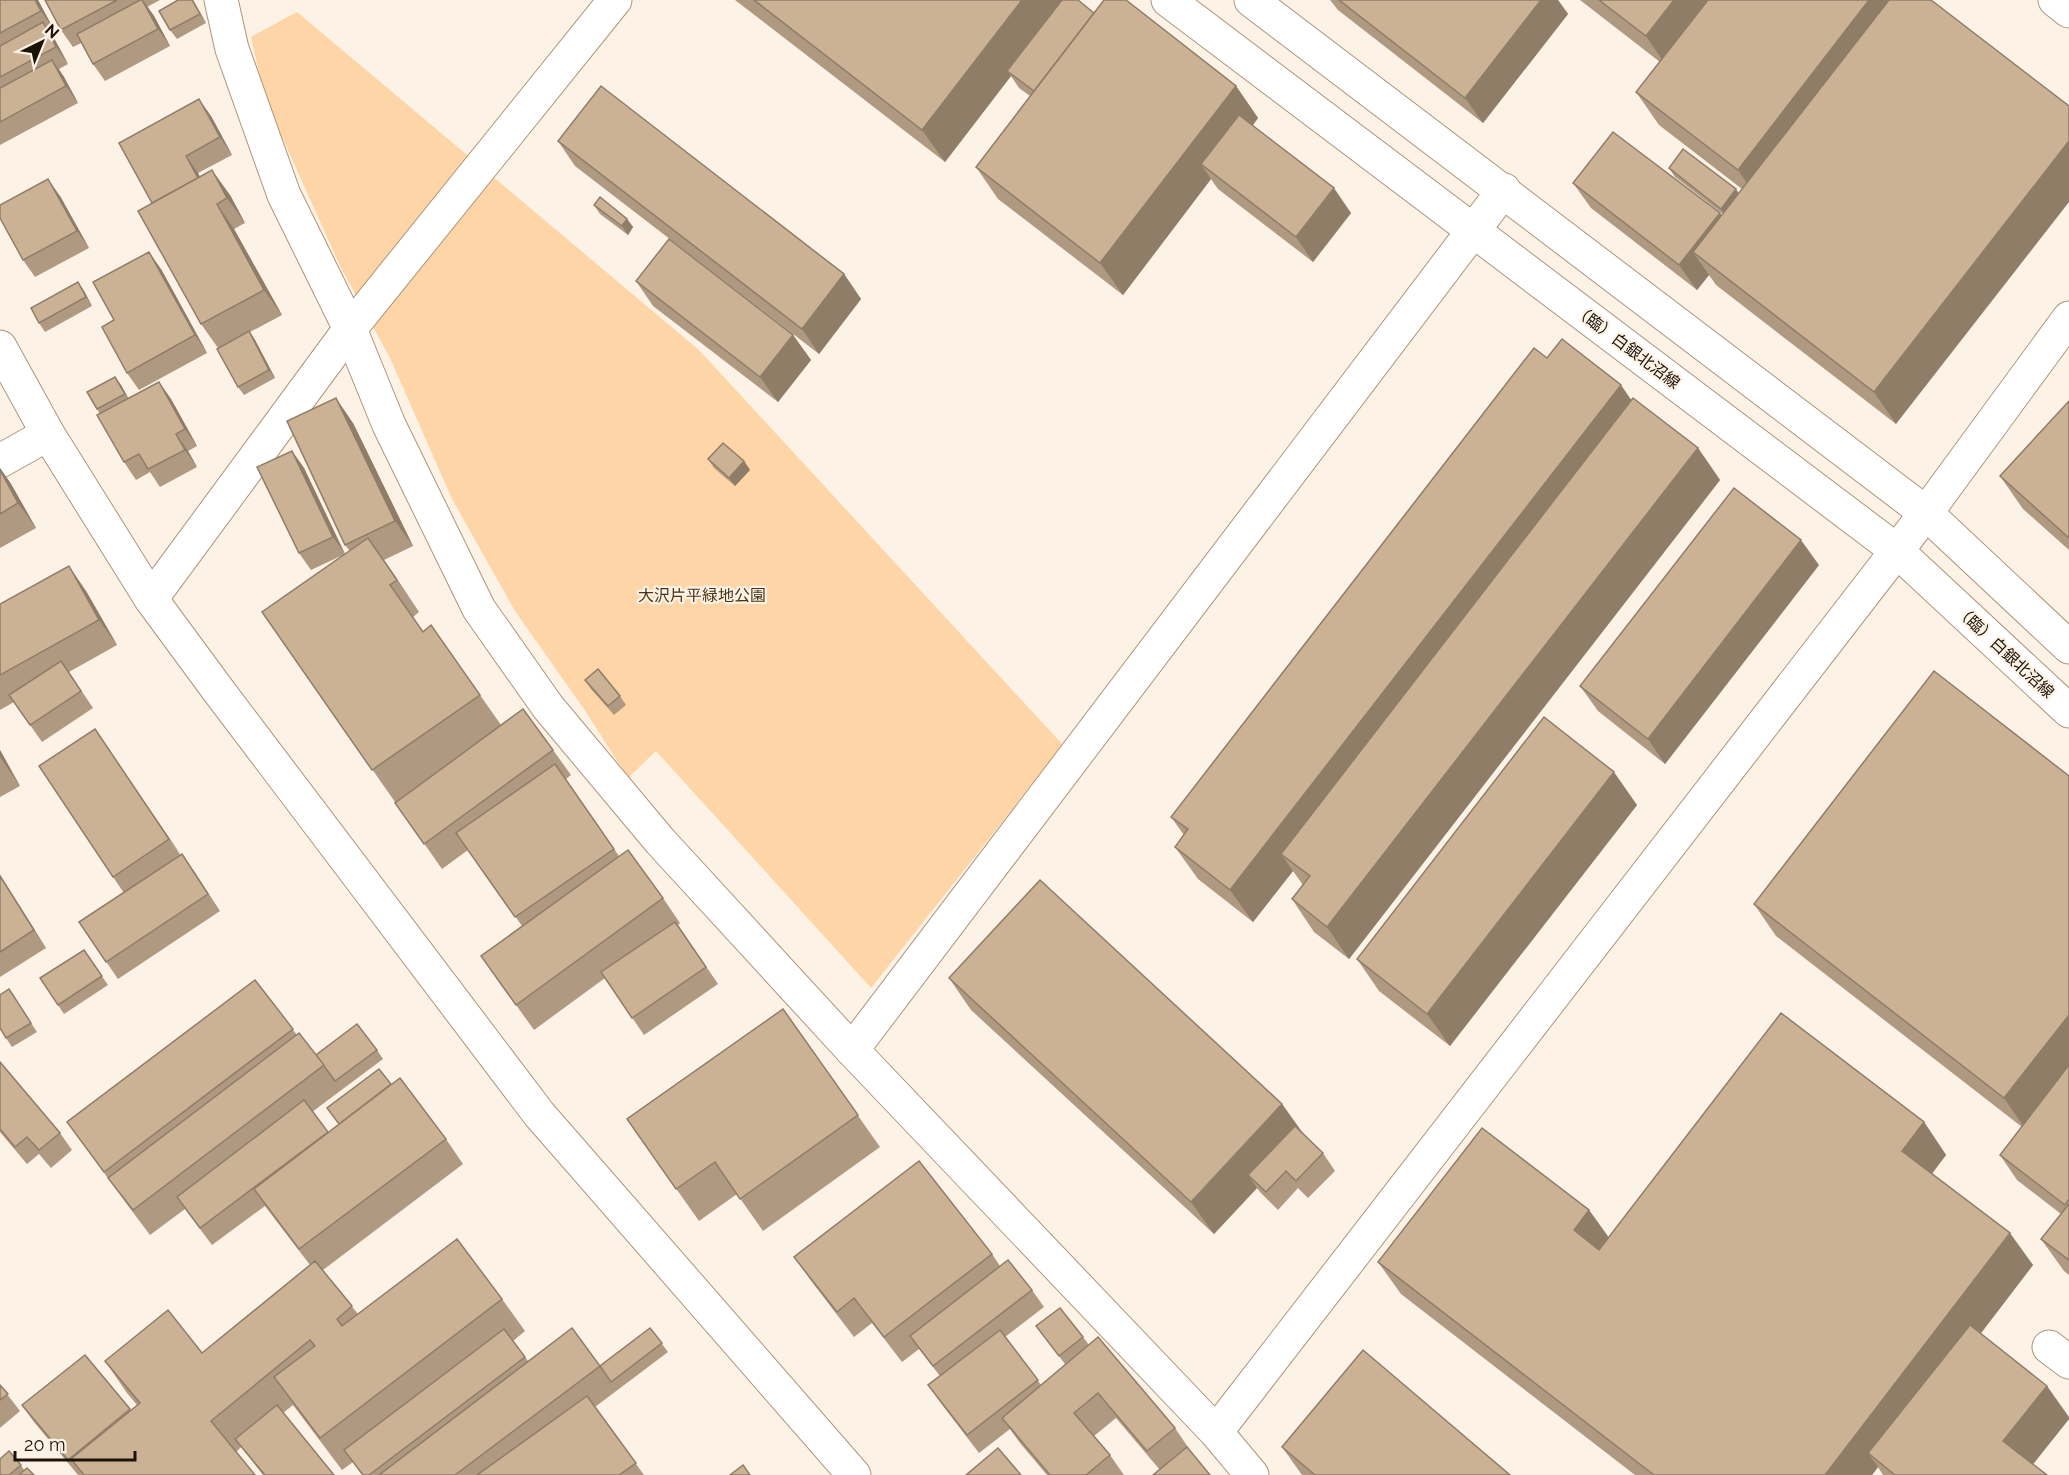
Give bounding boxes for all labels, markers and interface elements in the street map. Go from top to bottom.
north arrow [12,12,72,72]
text: N [41,20,63,43]
street label: （臨）白銀北沼線 [1570,300,1684,393]
park label: 大沢片平緑地公園 [638,586,766,605]
street label: （臨）白銀北沼線 [1951,601,2058,702]
scale bar [15,1424,135,1462]
text: 20 m [24,1434,66,1455]

